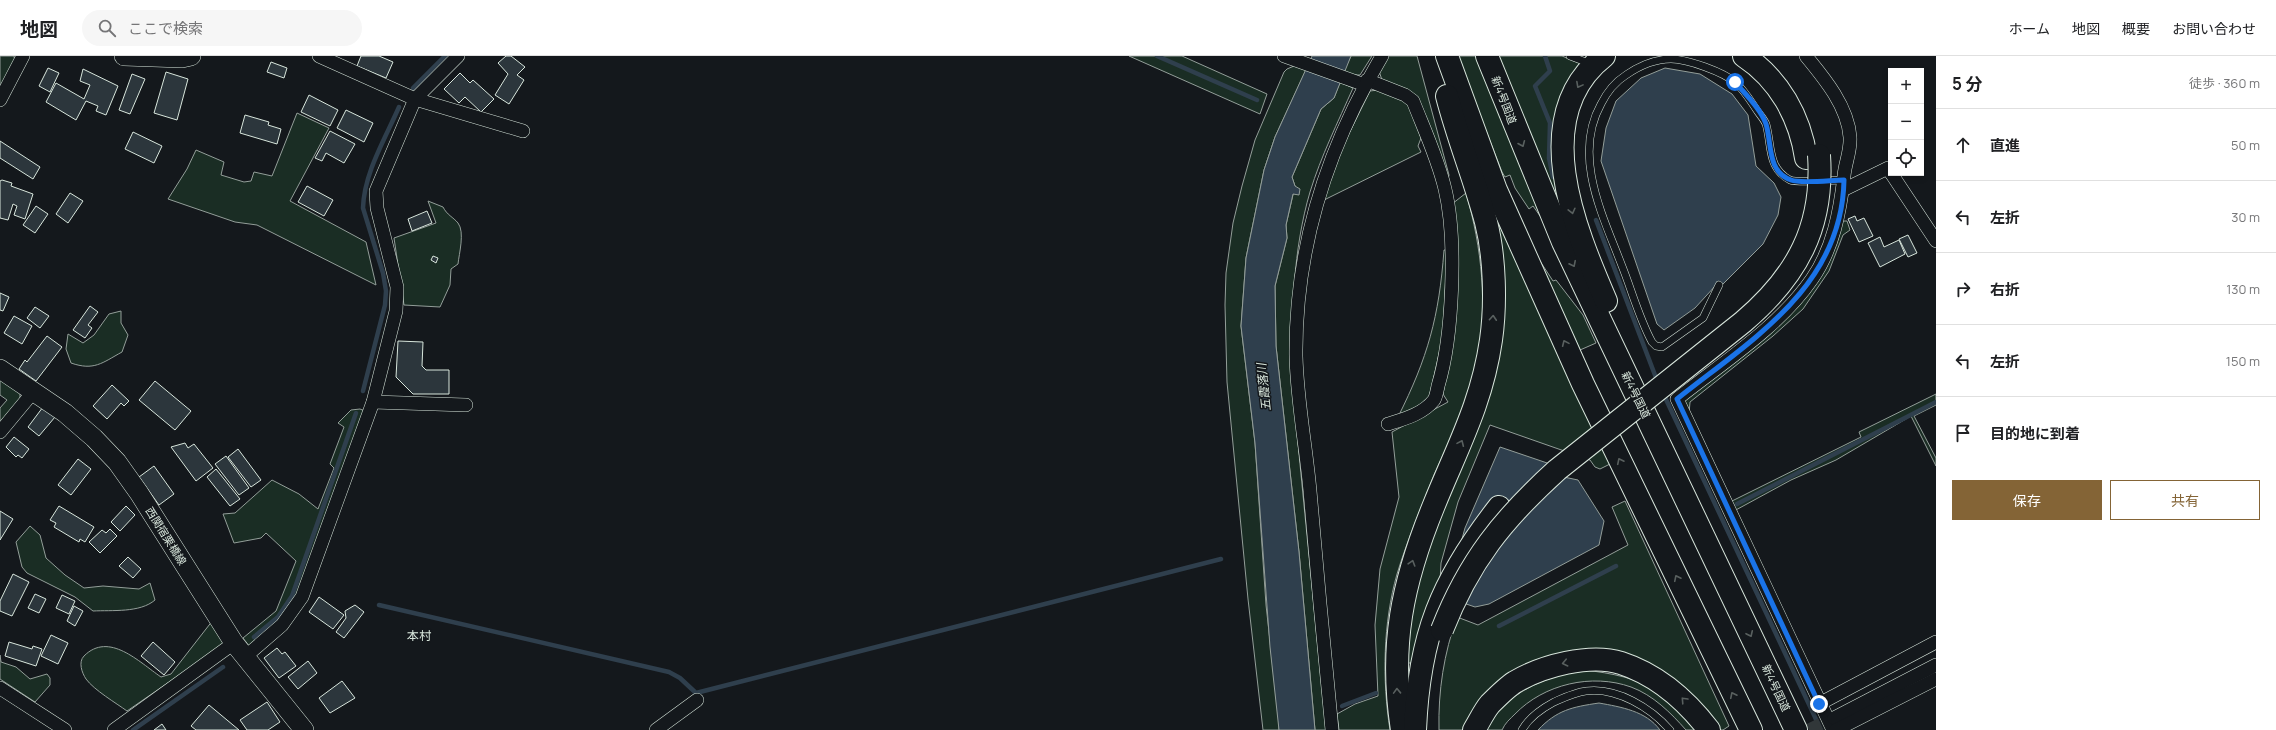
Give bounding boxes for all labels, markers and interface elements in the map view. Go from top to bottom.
search box [82,10,362,46]
text: 地図 [20,16,58,42]
icon: search [96,17,118,39]
text: ここで検索 [128,18,203,39]
text: ホーム [2008,19,2050,38]
text: 地図 [2072,19,2100,38]
text: 概要 [2122,19,2150,38]
text: お問い合わせ [2172,19,2256,38]
map controls [1888,68,1924,176]
button: + [1888,68,1924,104]
text: 5 分 [1952,72,1982,95]
route start [1726,73,1744,91]
street label: 新4号国道 [1488,74,1521,126]
text: 徒歩 · 360 m [2189,74,2260,92]
one-way arrow [1576,81,1583,88]
button: − [1888,104,1924,140]
icon: ahead [1952,134,1974,156]
text: 直進 [1990,135,2020,156]
text: 50 m [2231,136,2260,154]
one-way arrow [1517,140,1525,148]
button: locate [1888,140,1924,176]
icon: left [1952,206,1974,228]
text: 左折 [1990,207,2020,228]
one-way arrow [1568,208,1576,214]
text: 30 m [2231,208,2260,226]
one-way arrow [1568,259,1576,267]
icon: right [1952,278,1974,300]
text: 右折 [1990,279,2020,300]
text: 130 m [2226,280,2260,298]
one-way arrow [1488,315,1497,321]
one-way arrow [1562,340,1570,348]
icon: left [1952,350,1974,372]
text: 左折 [1990,351,2020,372]
text: 150 m [2226,352,2260,370]
water label: 五霞落川 [1252,360,1274,412]
street label: 新4号国道 [1619,369,1654,421]
icon: arrive [1952,422,1974,444]
text: 目的地に到着 [1990,423,2080,444]
one-way arrow [1456,439,1464,447]
one-way arrow [1617,458,1625,465]
button: 保存 [1952,480,2102,520]
button: 共有 [2110,480,2260,520]
street label: 西関宿栗橋線 [143,504,190,568]
one-way arrow [1407,560,1416,567]
one-way arrow [1674,575,1682,582]
district label: 本村 [407,627,432,644]
one-way arrow [1745,629,1753,637]
one-way arrow [1562,659,1568,667]
street label: 新4号国道 [1759,662,1794,714]
one-way arrow [1393,688,1401,694]
one-way arrow [1730,692,1738,700]
route end [1810,695,1828,713]
one-way arrow [1681,698,1688,705]

